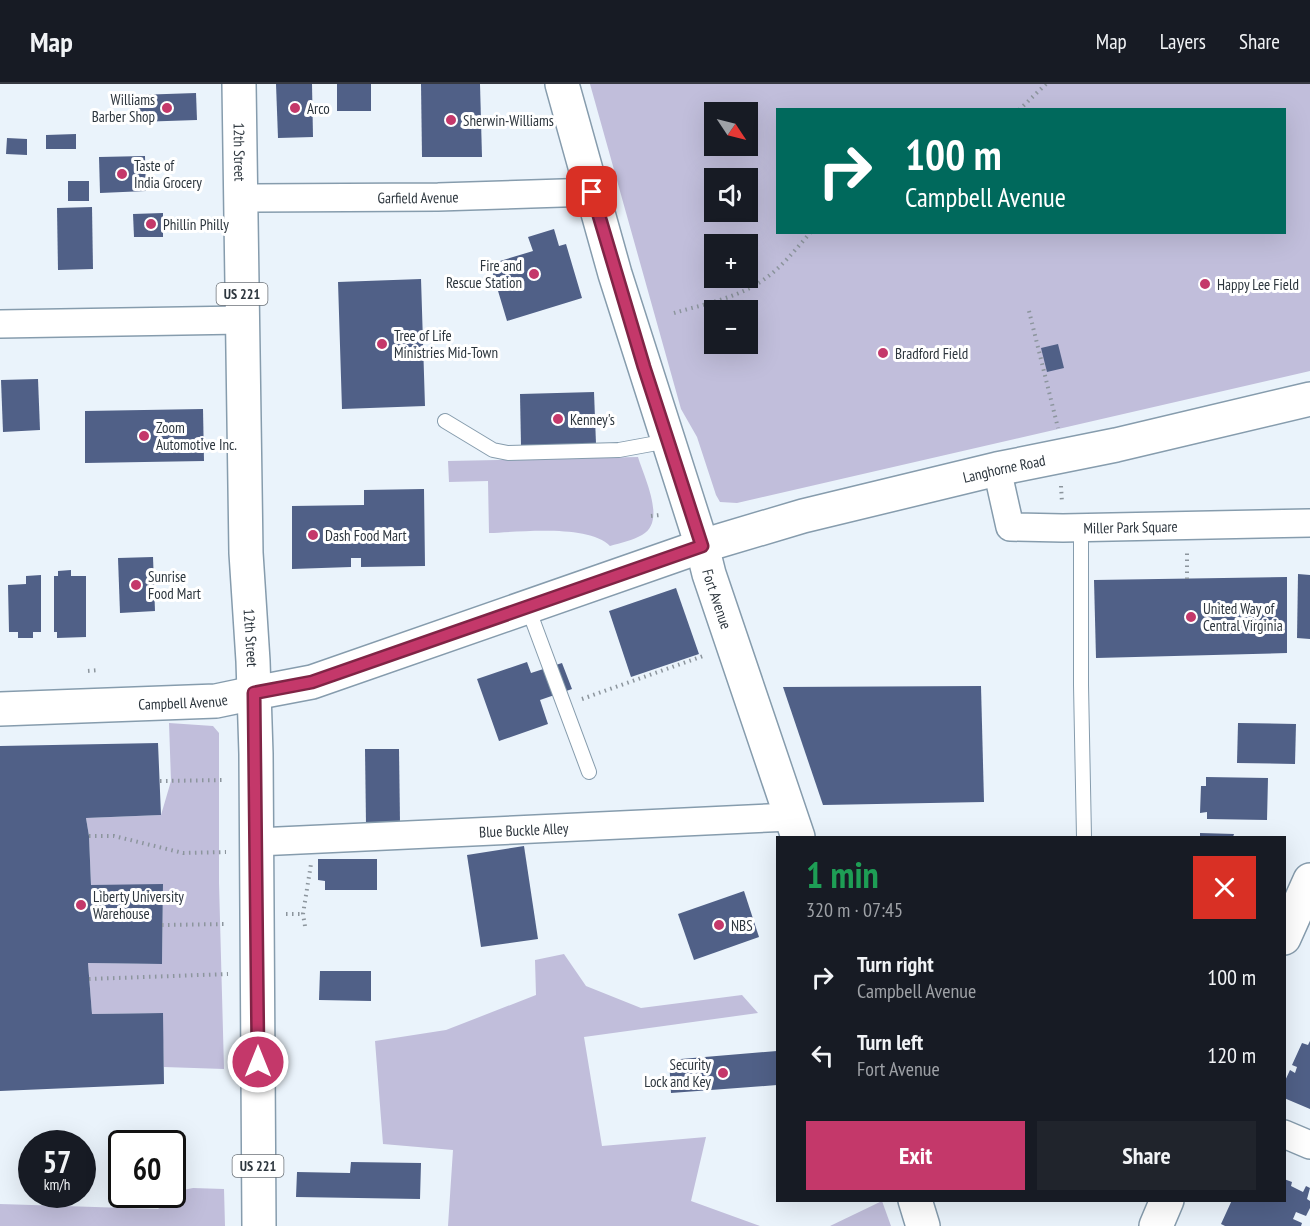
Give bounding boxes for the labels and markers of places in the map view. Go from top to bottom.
place label: Williams Barber Shop [92,90,155,126]
place label: Arco [307,99,330,118]
marker: Williams Barber Shop [160,101,174,115]
marker: Arco [288,101,302,115]
place label: Sherwin-Williams [463,111,554,130]
marker: Sherwin-Williams [444,113,458,127]
place label: Taste of India Grocery [134,156,202,192]
pin [566,166,617,217]
marker: Taste of India Grocery [115,167,129,181]
place label: Phillin Philly [163,215,229,234]
marker: Phillin Philly [144,217,158,231]
place label: Fire and Rescue Station [446,256,522,292]
marker: Fire and Rescue Station [527,267,541,281]
place label: Happy Lee Field [1217,275,1299,294]
marker: Happy Lee Field [1198,277,1212,291]
place label: Tree of Life Ministries Mid-Town [394,326,498,362]
marker: Tree of Life Ministries Mid-Town [375,337,389,351]
place label: Bradford Field [895,344,968,363]
marker: Bradford Field [876,346,890,360]
place label: Kenney's [570,410,615,429]
marker: Kenney's [551,412,565,426]
place label: Zoom Automotive Inc. [156,418,237,454]
marker: Zoom Automotive Inc. [137,429,151,443]
place label: Dash Food Mart [325,526,407,545]
marker: Dash Food Mart [306,528,320,542]
place label: Sunrise Food Mart [148,567,201,603]
marker: Sunrise Food Mart [129,578,143,592]
place label: United Way of Central Virginia [1203,599,1283,635]
marker: United Way of Central Virginia [1184,610,1198,624]
place label: Liberty University Warehouse [93,887,184,923]
marker: Liberty University Warehouse [74,898,88,912]
place label: NBS [731,916,753,935]
marker: NBS [712,918,726,932]
place label: Security Lock and Key [644,1055,711,1091]
marker: Security Lock and Key [716,1066,730,1080]

